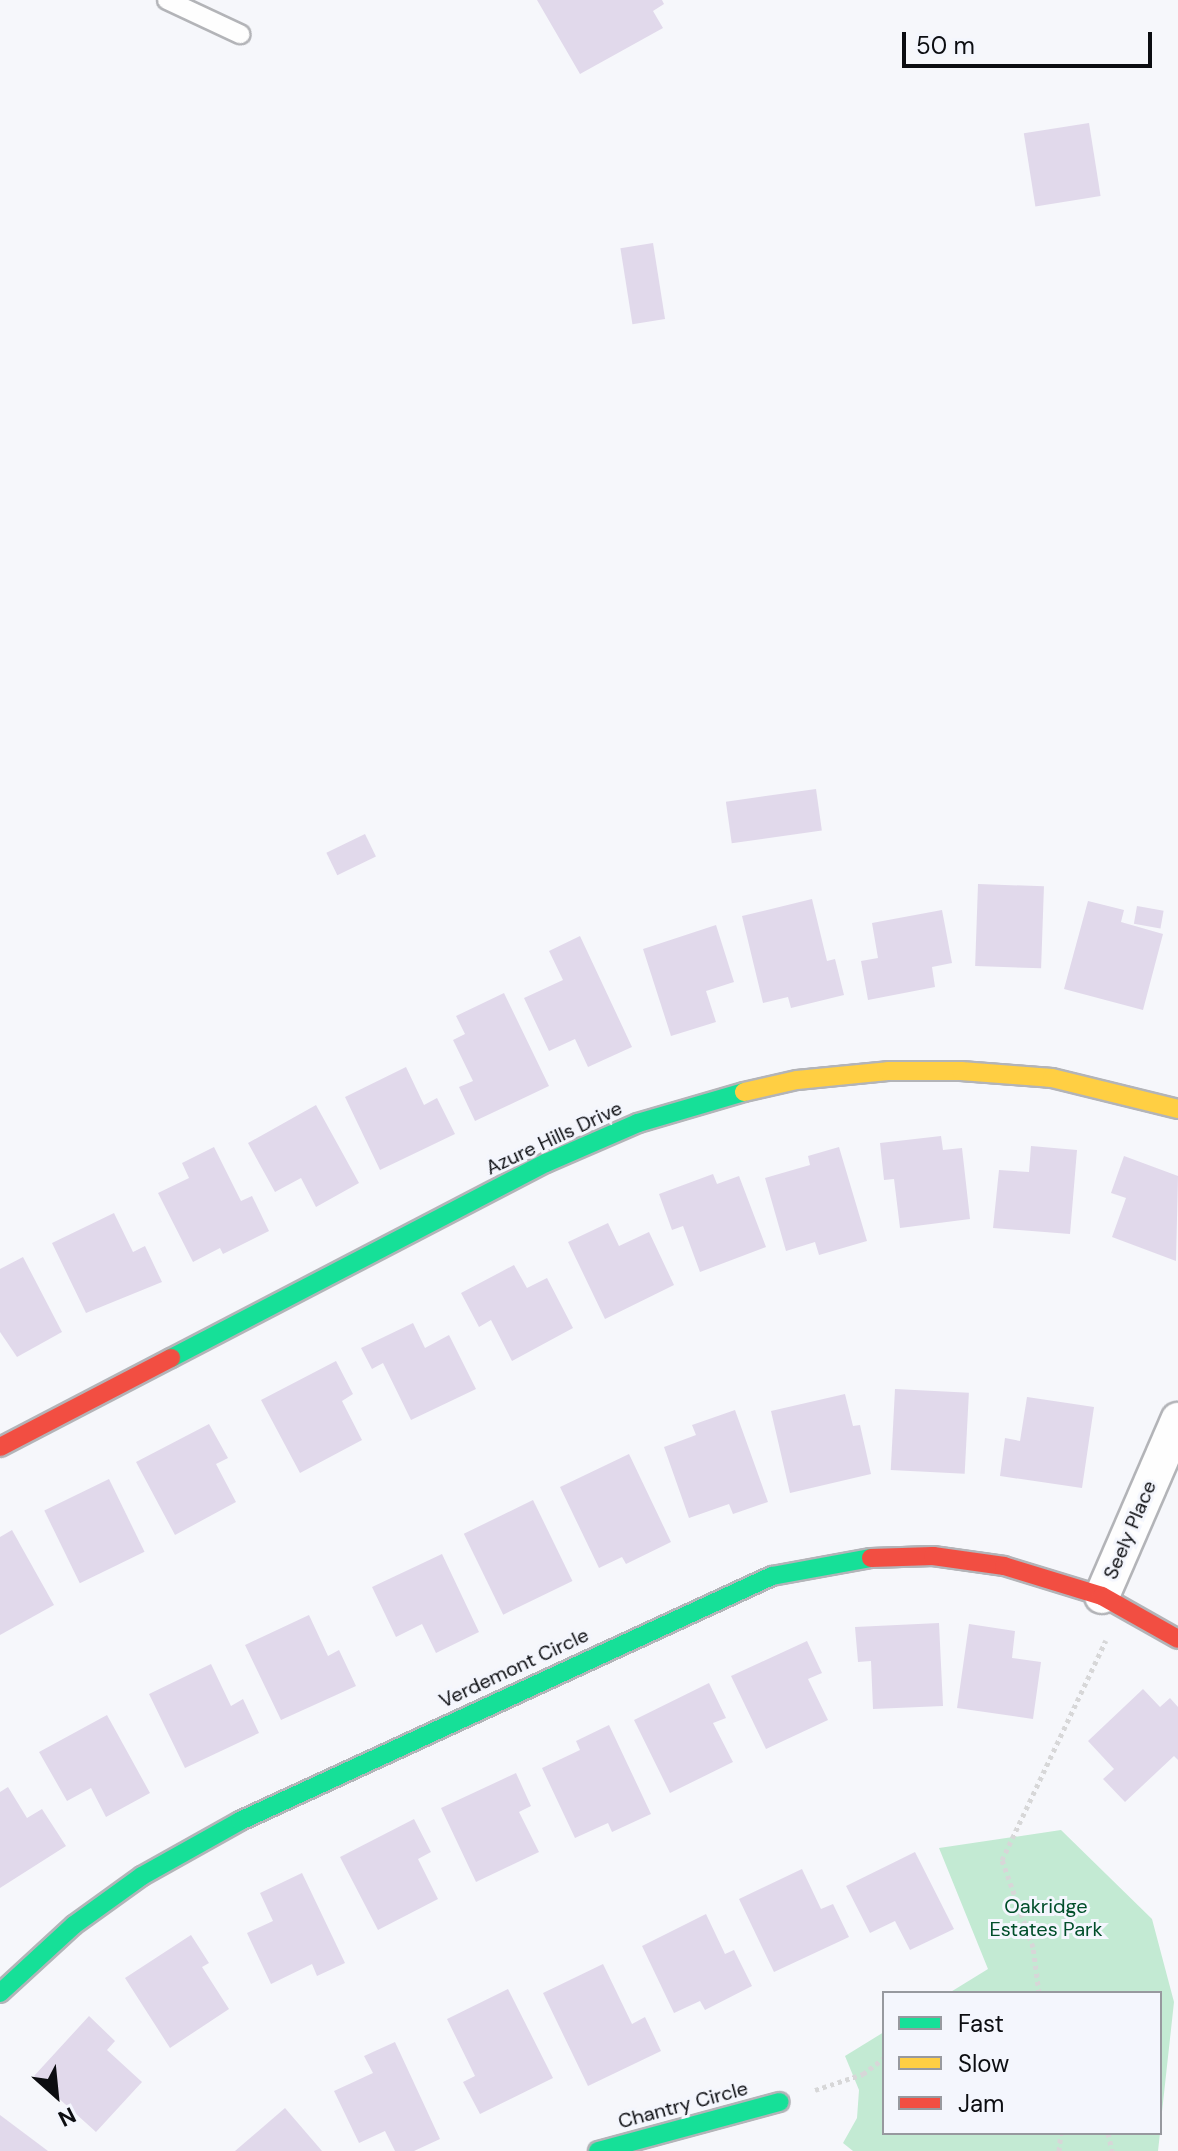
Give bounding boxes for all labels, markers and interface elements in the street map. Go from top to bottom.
scale bar [906,16,1156,66]
text: 50 m [916,30,975,61]
street label: Azure Hills Drive [482,1096,626,1180]
street label: Seely Place [1098,1477,1162,1583]
street label: Verdemont Circle [435,1623,593,1713]
park label: Oakridge Estates Park [989,1894,1103,1941]
legend [882,1991,1162,2135]
text: Fast [958,2008,1004,2039]
text: Slow [958,2048,1009,2079]
north arrow [16,2055,96,2135]
street label: Chantry Circle [616,2076,750,2134]
text: Jam [958,2088,1004,2119]
text: N [53,2100,81,2133]

